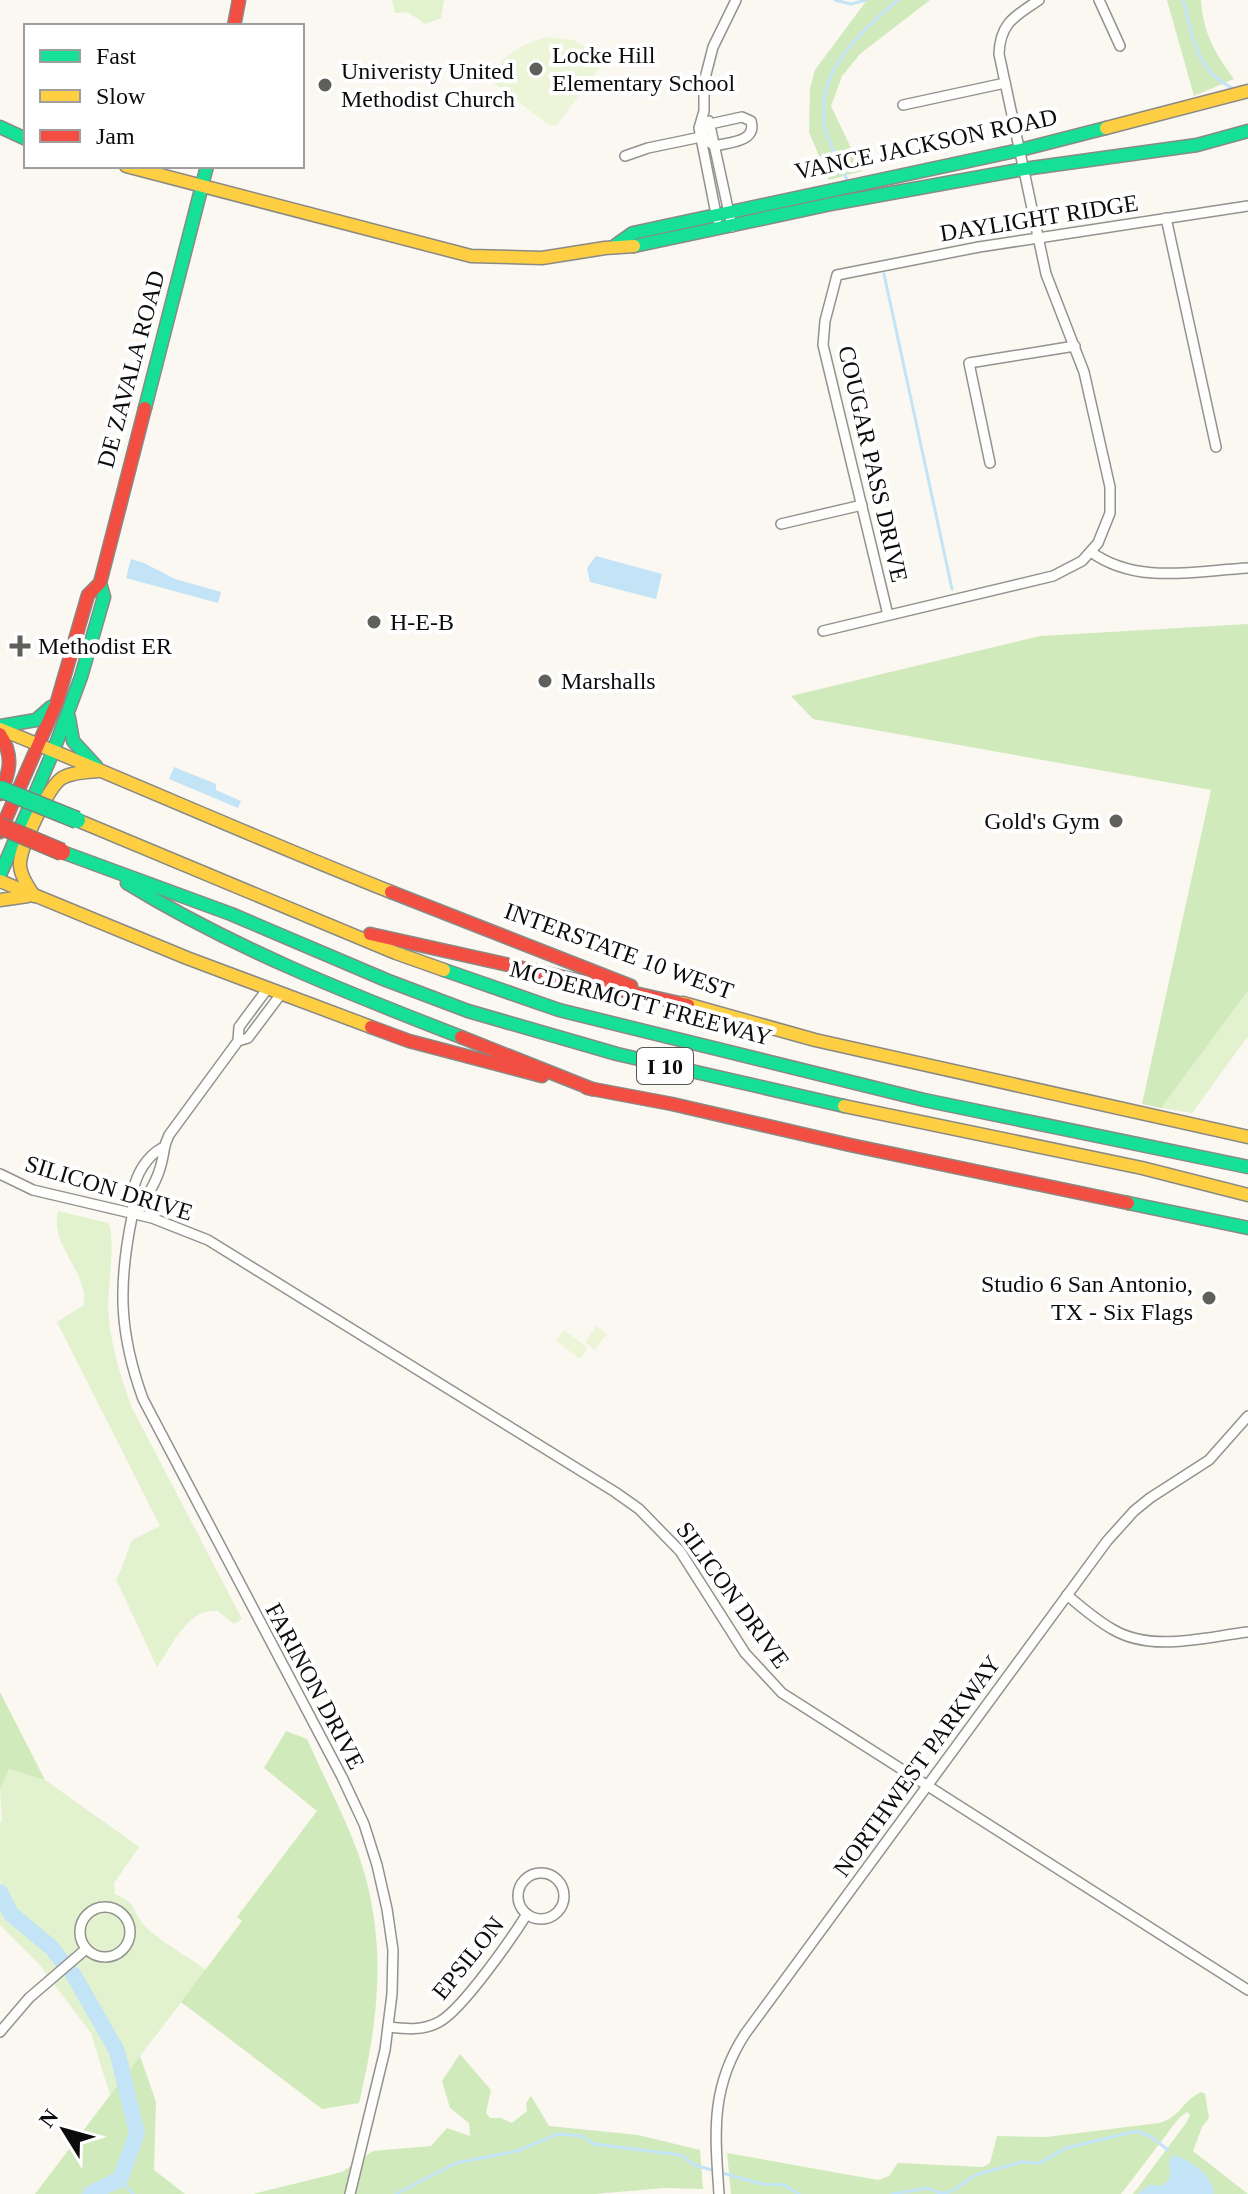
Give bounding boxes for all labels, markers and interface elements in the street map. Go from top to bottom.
legend [24,24,304,168]
place label: Locke Hill Elementary School [552,42,736,96]
text: Fast [96,43,136,69]
place label: Univeristy United Methodist Church [341,58,515,112]
marker: Locke Hill Elementary School [527,60,545,78]
marker: Univeristy United Methodist Church [316,76,334,94]
text: Slow [96,83,146,109]
street label: VANCE JACKSON ROAD [792,103,1060,185]
text: Jam [96,123,135,149]
street label: DAYLIGHT RIDGE [938,189,1140,247]
street label: DE ZAVALA ROAD [92,268,170,470]
street label: COUGAR PASS DRIVE [833,343,913,585]
place label: H-E-B [390,609,454,635]
marker: H-E-B [365,613,383,631]
place label: Methodist ER [38,633,172,659]
marker: Methodist ER [9,635,31,657]
place label: Marshalls [561,668,656,694]
marker: Marshalls [536,672,554,690]
place label: Gold's Gym [984,808,1100,834]
marker: Gold's Gym [1107,812,1125,830]
street label: INTERSTATE 10 WEST [501,897,737,1005]
street label: MCDERMOTT FREEWAY [507,955,775,1051]
road number: I 10 [637,1048,693,1084]
street label: SILICON DRIVE [22,1150,196,1226]
place label: Studio 6 San Antonio, TX - Six Flags [981,1271,1193,1325]
marker: Studio 6 San Antonio, TX - Six Flags [1200,1289,1218,1307]
street label: SILICON DRIVE [671,1517,795,1673]
street label: FARINON DRIVE [260,1599,370,1773]
street label: NORTHWEST PARKWAY [828,1651,1006,1881]
street label: EPSILON [427,1911,509,2005]
north arrow [24,2090,104,2170]
text: N [34,2104,63,2132]

